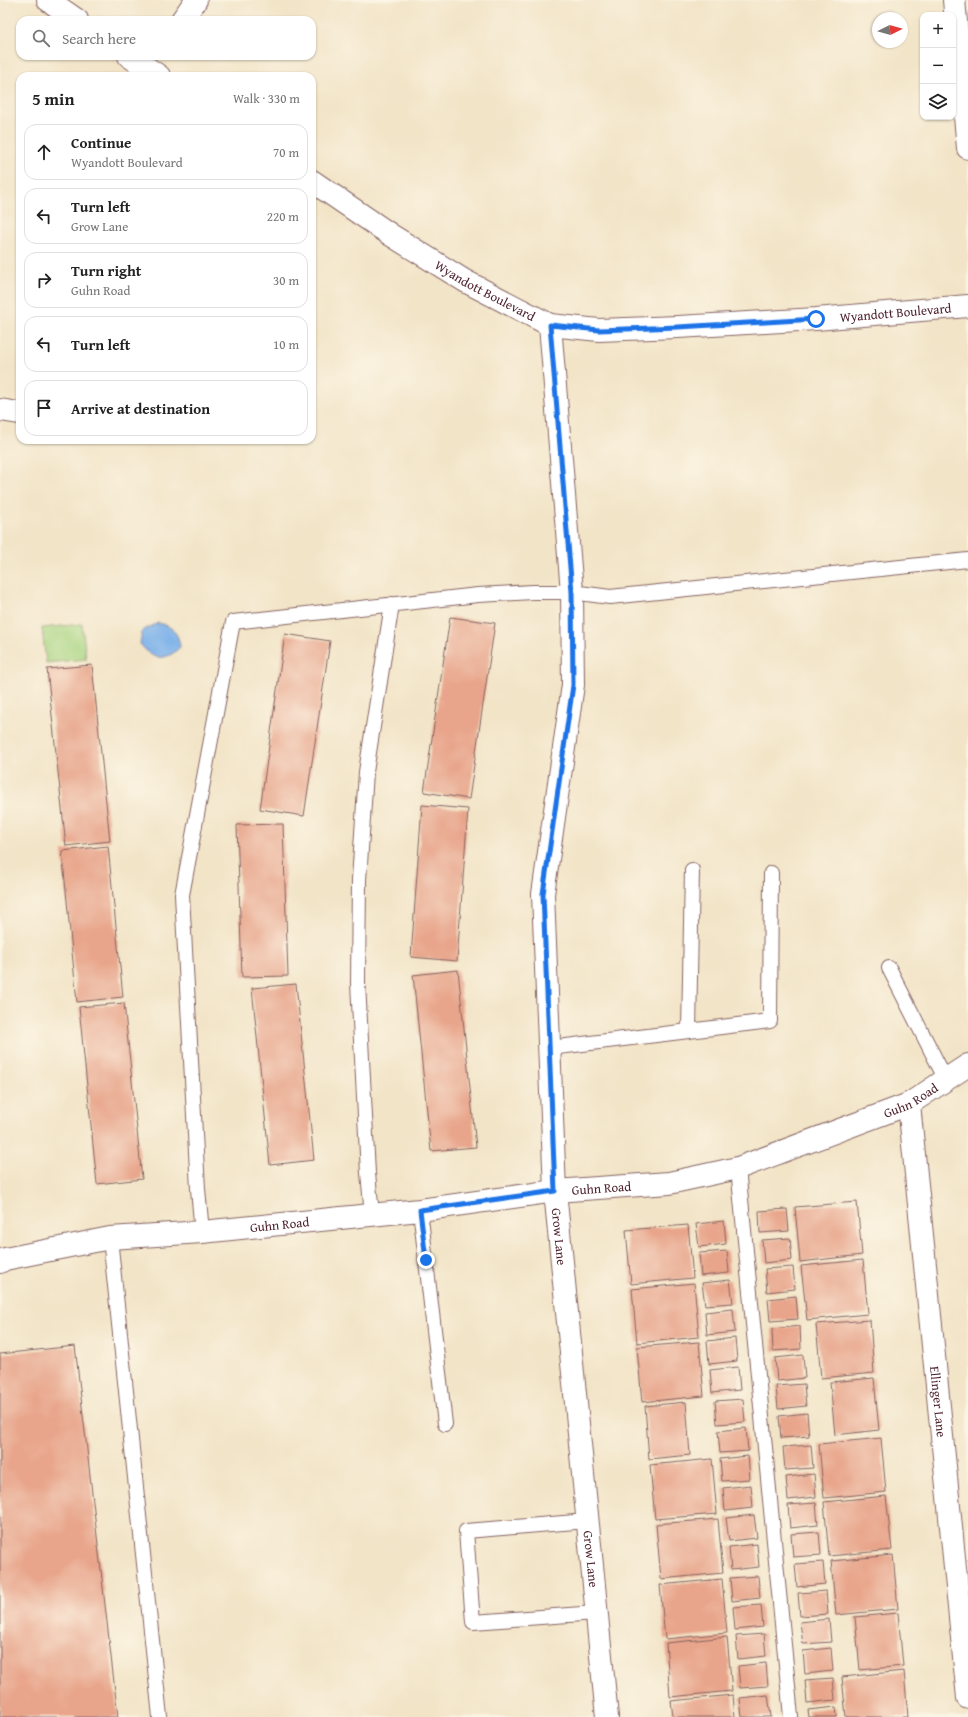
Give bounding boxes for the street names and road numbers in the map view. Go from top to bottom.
street label: Wyandott Boulevard [431,256,539,326]
street label: Wyandott Boulevard [839,298,952,327]
street label: Guhn Road [881,1078,942,1123]
street label: Guhn Road [571,1177,632,1200]
street label: Grow Lane [547,1207,571,1266]
street label: Guhn Road [249,1212,310,1237]
street label: Ellinger Lane [925,1365,951,1438]
street label: Grow Lane [579,1530,603,1588]

